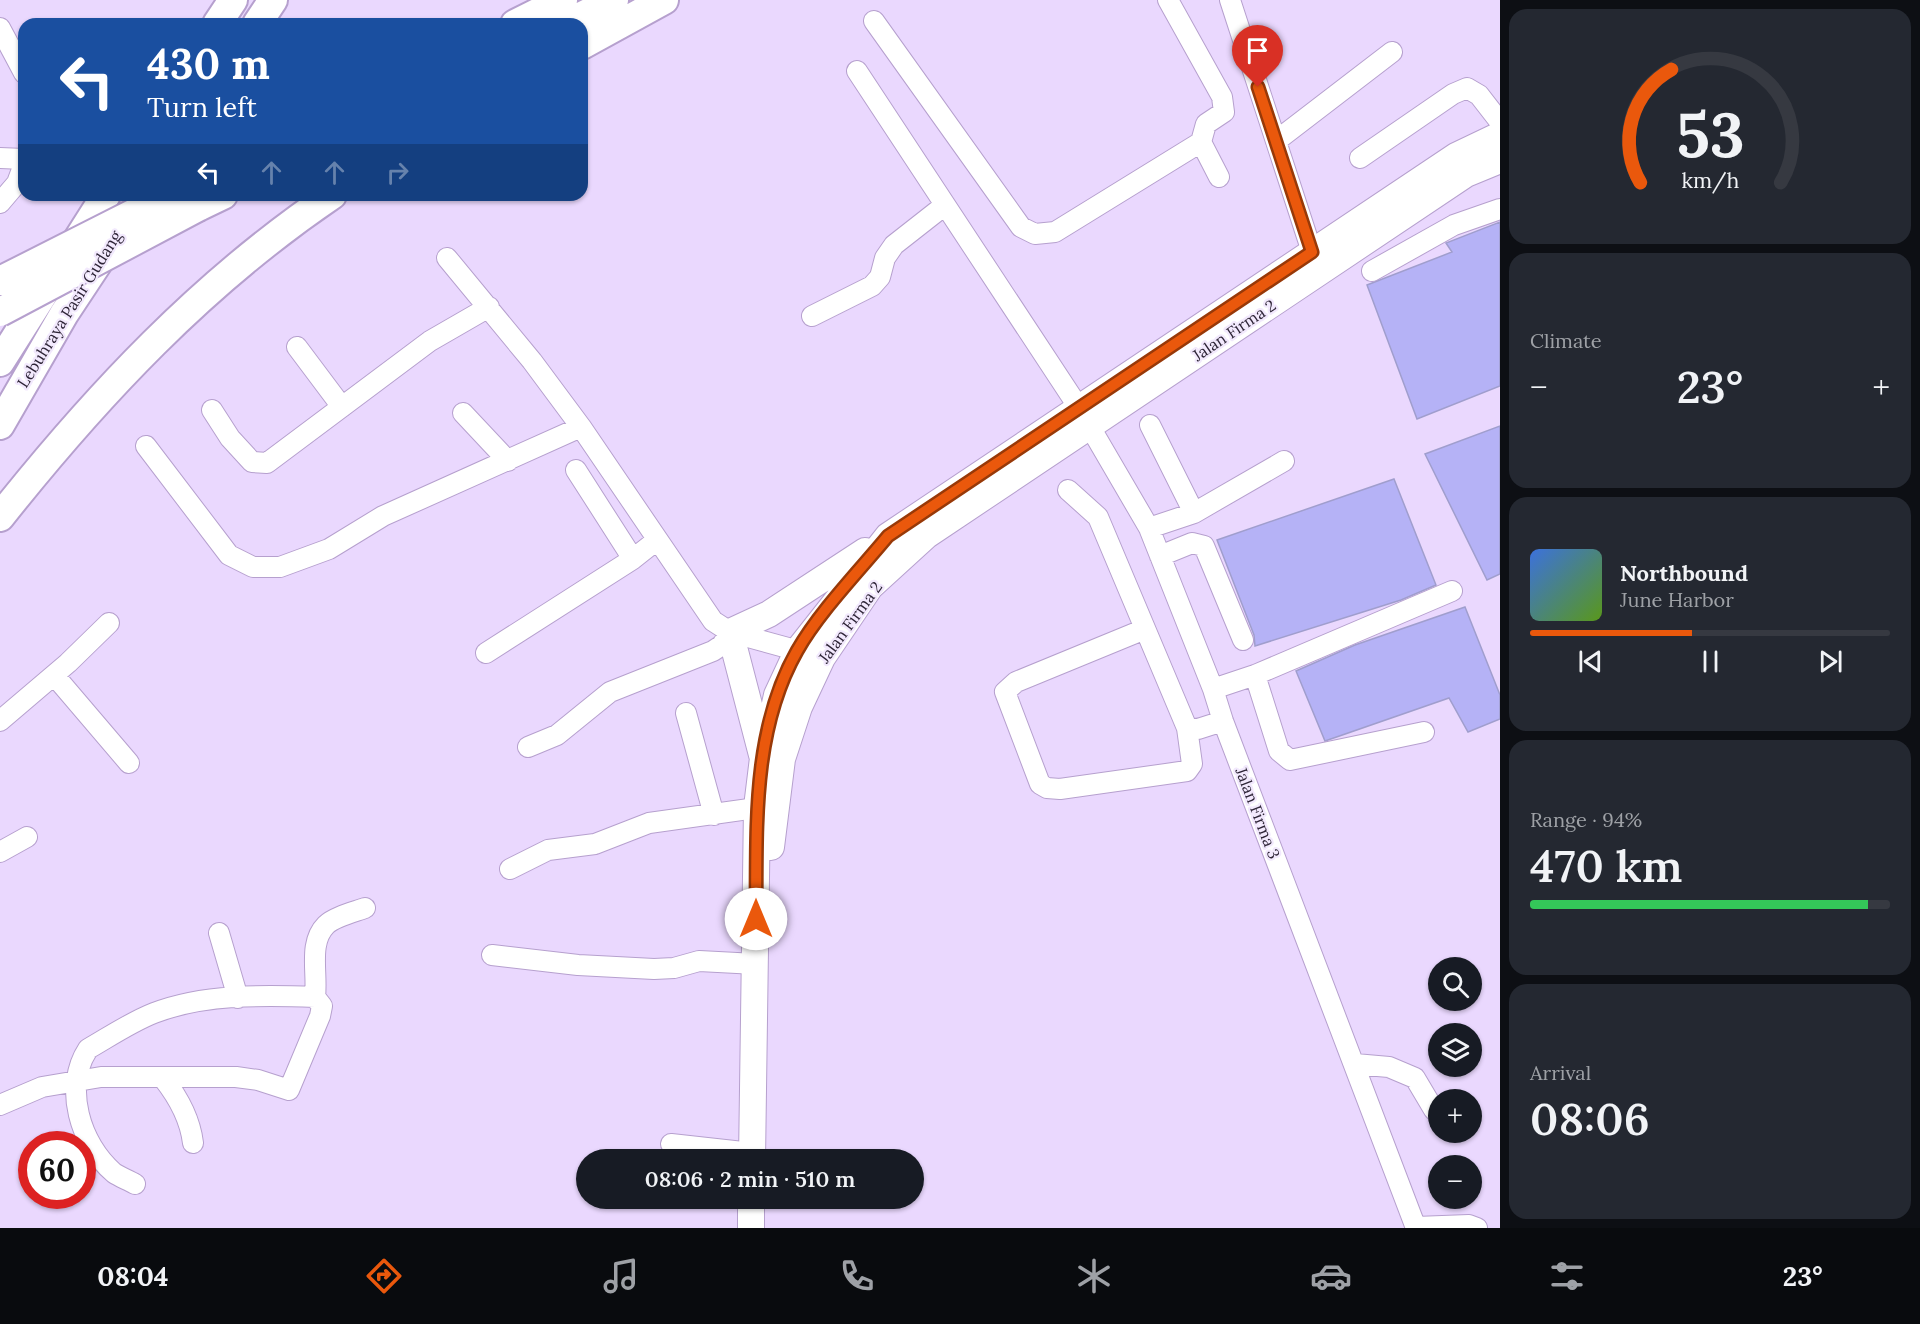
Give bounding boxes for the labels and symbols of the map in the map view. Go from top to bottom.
pin [1232,25,1283,87]
street label: Lebuhraya Pasir Gudang [13,226,126,391]
street label: Jalan Firma 2 [1188,295,1279,366]
street label: Jalan Firma 2 [813,577,886,668]
street label: Jalan Firma 3 [1231,764,1285,862]
position arrow [724,887,788,951]
speed limit sign: 60 [18,1131,96,1209]

